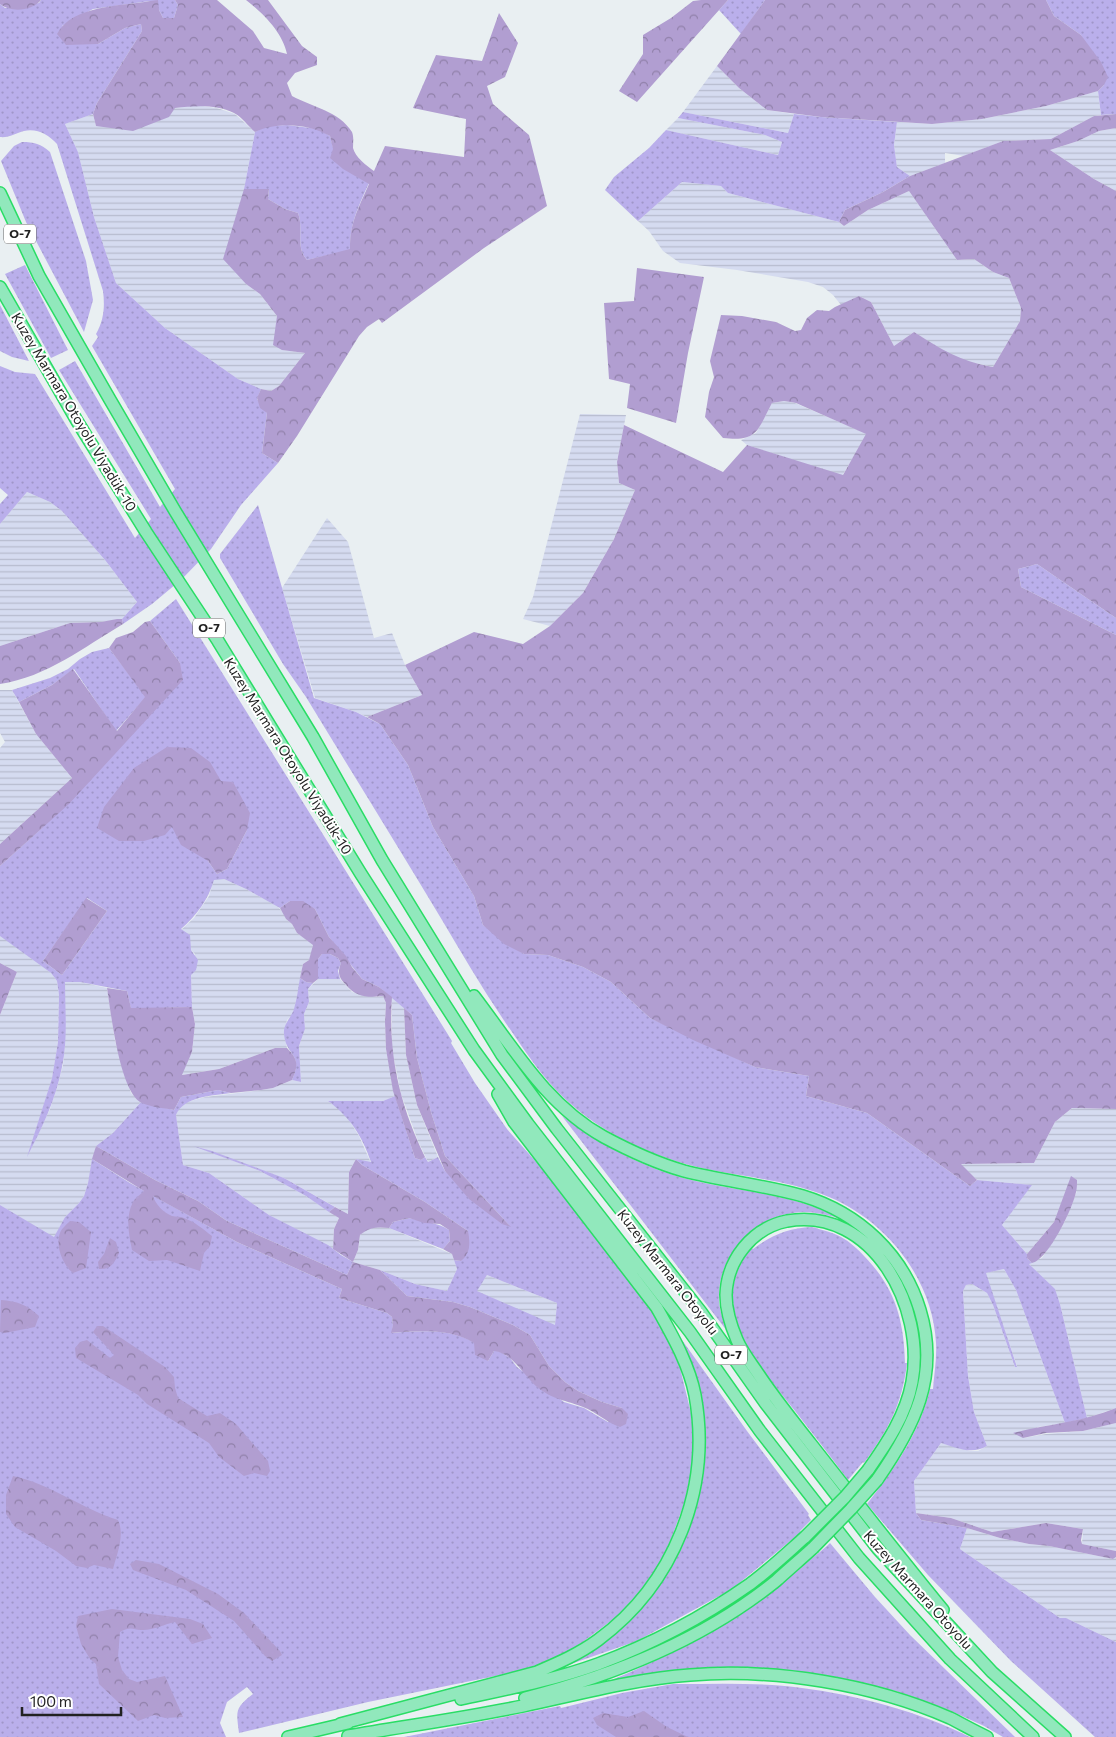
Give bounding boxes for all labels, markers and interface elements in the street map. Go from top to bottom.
road number: O-7 [4,224,36,243]
street label: Kuzey Marmara Otoyolu Viyadük-10 [8,309,141,514]
road number: O-7 [193,618,225,638]
street label: Kuzey Marmara Otoyolu Viyadük-10 [221,654,356,857]
street label: Kuzey Marmara Otoyolu [614,1206,723,1338]
road number: O-7 [715,1346,747,1364]
street label: Kuzey Marmara Otoyolu [860,1527,976,1653]
scale bar [22,1684,121,1716]
text: 100 m [30,1692,72,1710]

